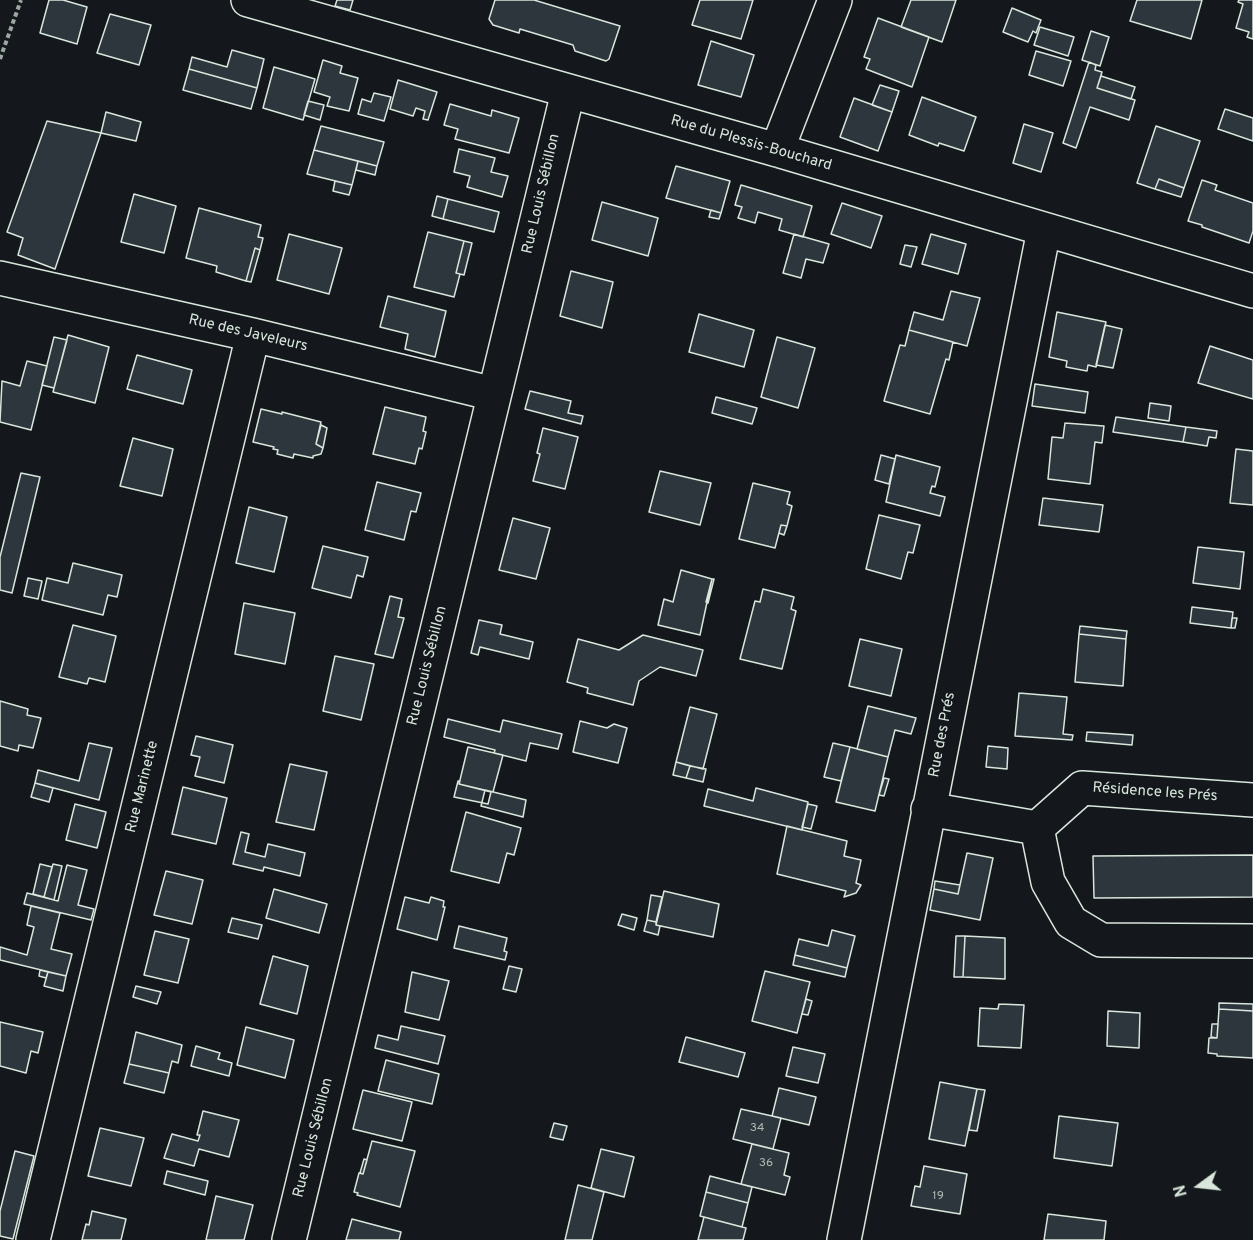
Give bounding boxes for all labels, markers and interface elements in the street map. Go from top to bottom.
street label: Rue du Plessis-Bouchard [668,112,834,176]
street label: Rue Louis Sébillon [519,132,565,256]
street label: Rue des Javeleurs [187,312,309,356]
street label: Rue Louis Sébillon [404,604,452,728]
street label: Rue des Prés [926,691,960,779]
street label: Rue Marinette [123,739,163,835]
street label: Résidence les Prés [1092,780,1218,806]
street label: Rue Louis Sébillon [290,1076,338,1200]
house number: 34 [750,1122,764,1136]
north arrow [1169,1156,1229,1216]
house number: 36 [759,1157,773,1171]
text: N [1170,1183,1193,1199]
house number: 19 [932,1190,944,1204]

